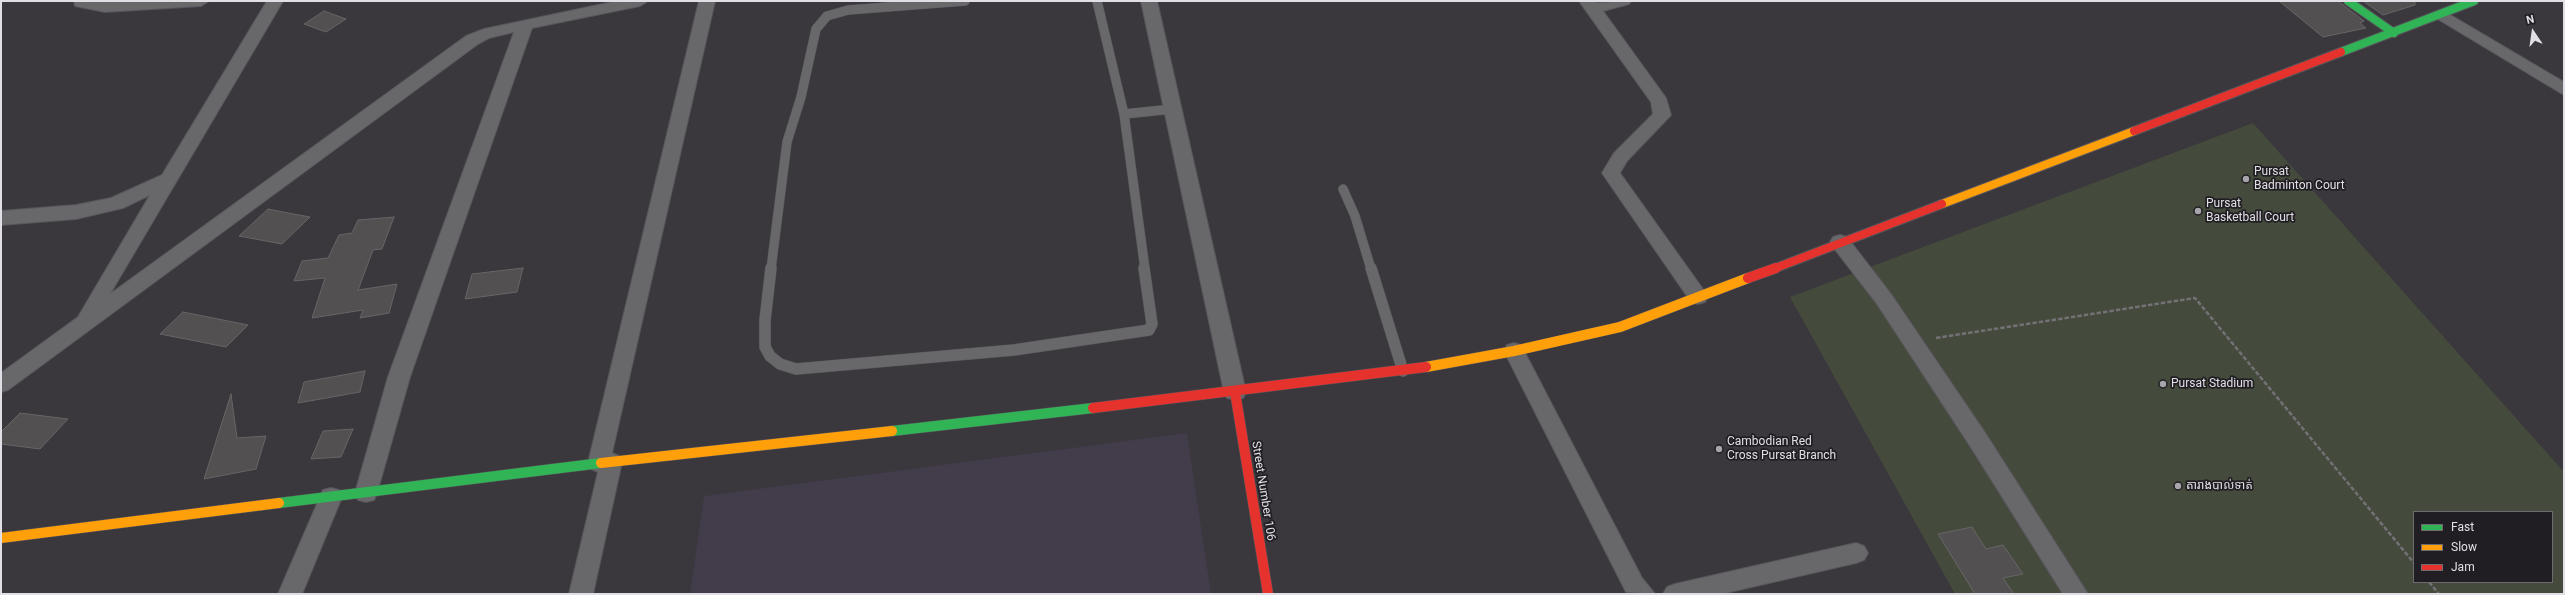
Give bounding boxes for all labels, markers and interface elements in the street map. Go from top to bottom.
north arrow [2513,12,2553,52]
text: N [2525,13,2535,27]
place label: Pursat Badminton Court [2254,165,2345,193]
marker: Pursat Badminton Court [2241,174,2251,184]
place label: Pursat Basketball Court [2206,197,2294,225]
marker: Pursat Basketball Court [2193,206,2203,216]
place label: Pursat Stadium [2171,377,2253,391]
marker: Pursat Stadium [2158,379,2168,389]
place label: Cambodian Red Cross Pursat Branch [1727,435,1836,463]
street label: Street Number 106 [1248,440,1278,542]
marker: Cambodian Red Cross Pursat Branch [1714,444,1724,454]
place label: តារាងបាល់ទាត់ [2186,479,2253,493]
marker: តារាងបាល់ទាត់ [2173,481,2183,491]
legend [2413,511,2553,583]
text: Fast [2451,520,2474,534]
text: Slow [2451,540,2477,554]
text: Jam [2451,560,2475,574]

